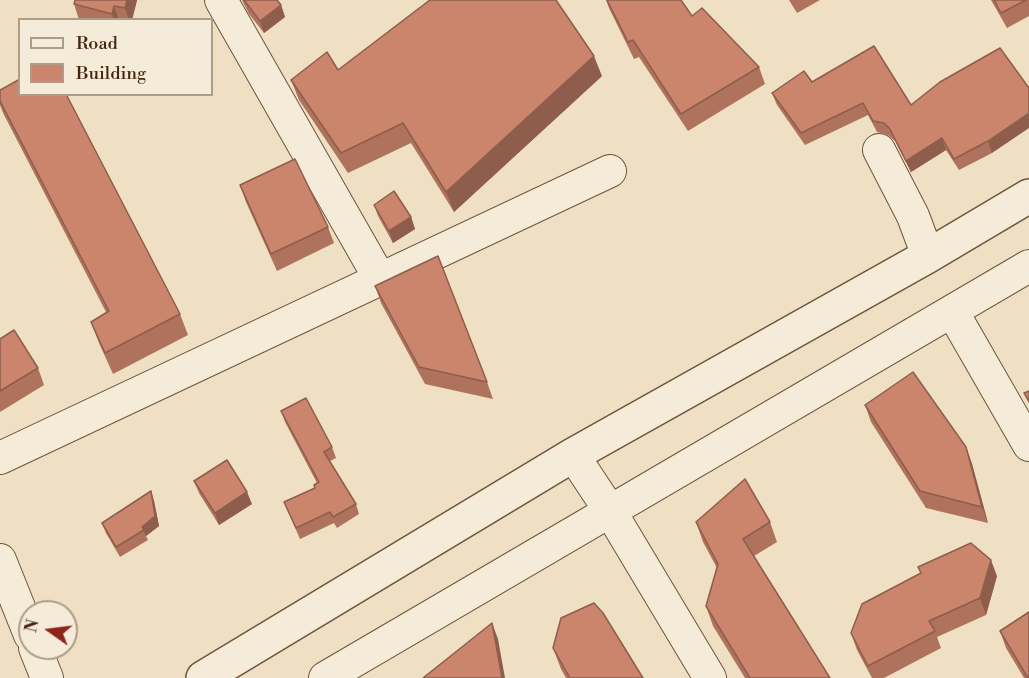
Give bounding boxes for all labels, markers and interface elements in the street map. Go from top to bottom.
legend [18,18,213,96]
text: Road [76,32,118,55]
text: Building [76,62,146,85]
north arrow [18,600,78,660]
text: N [21,618,44,635]

